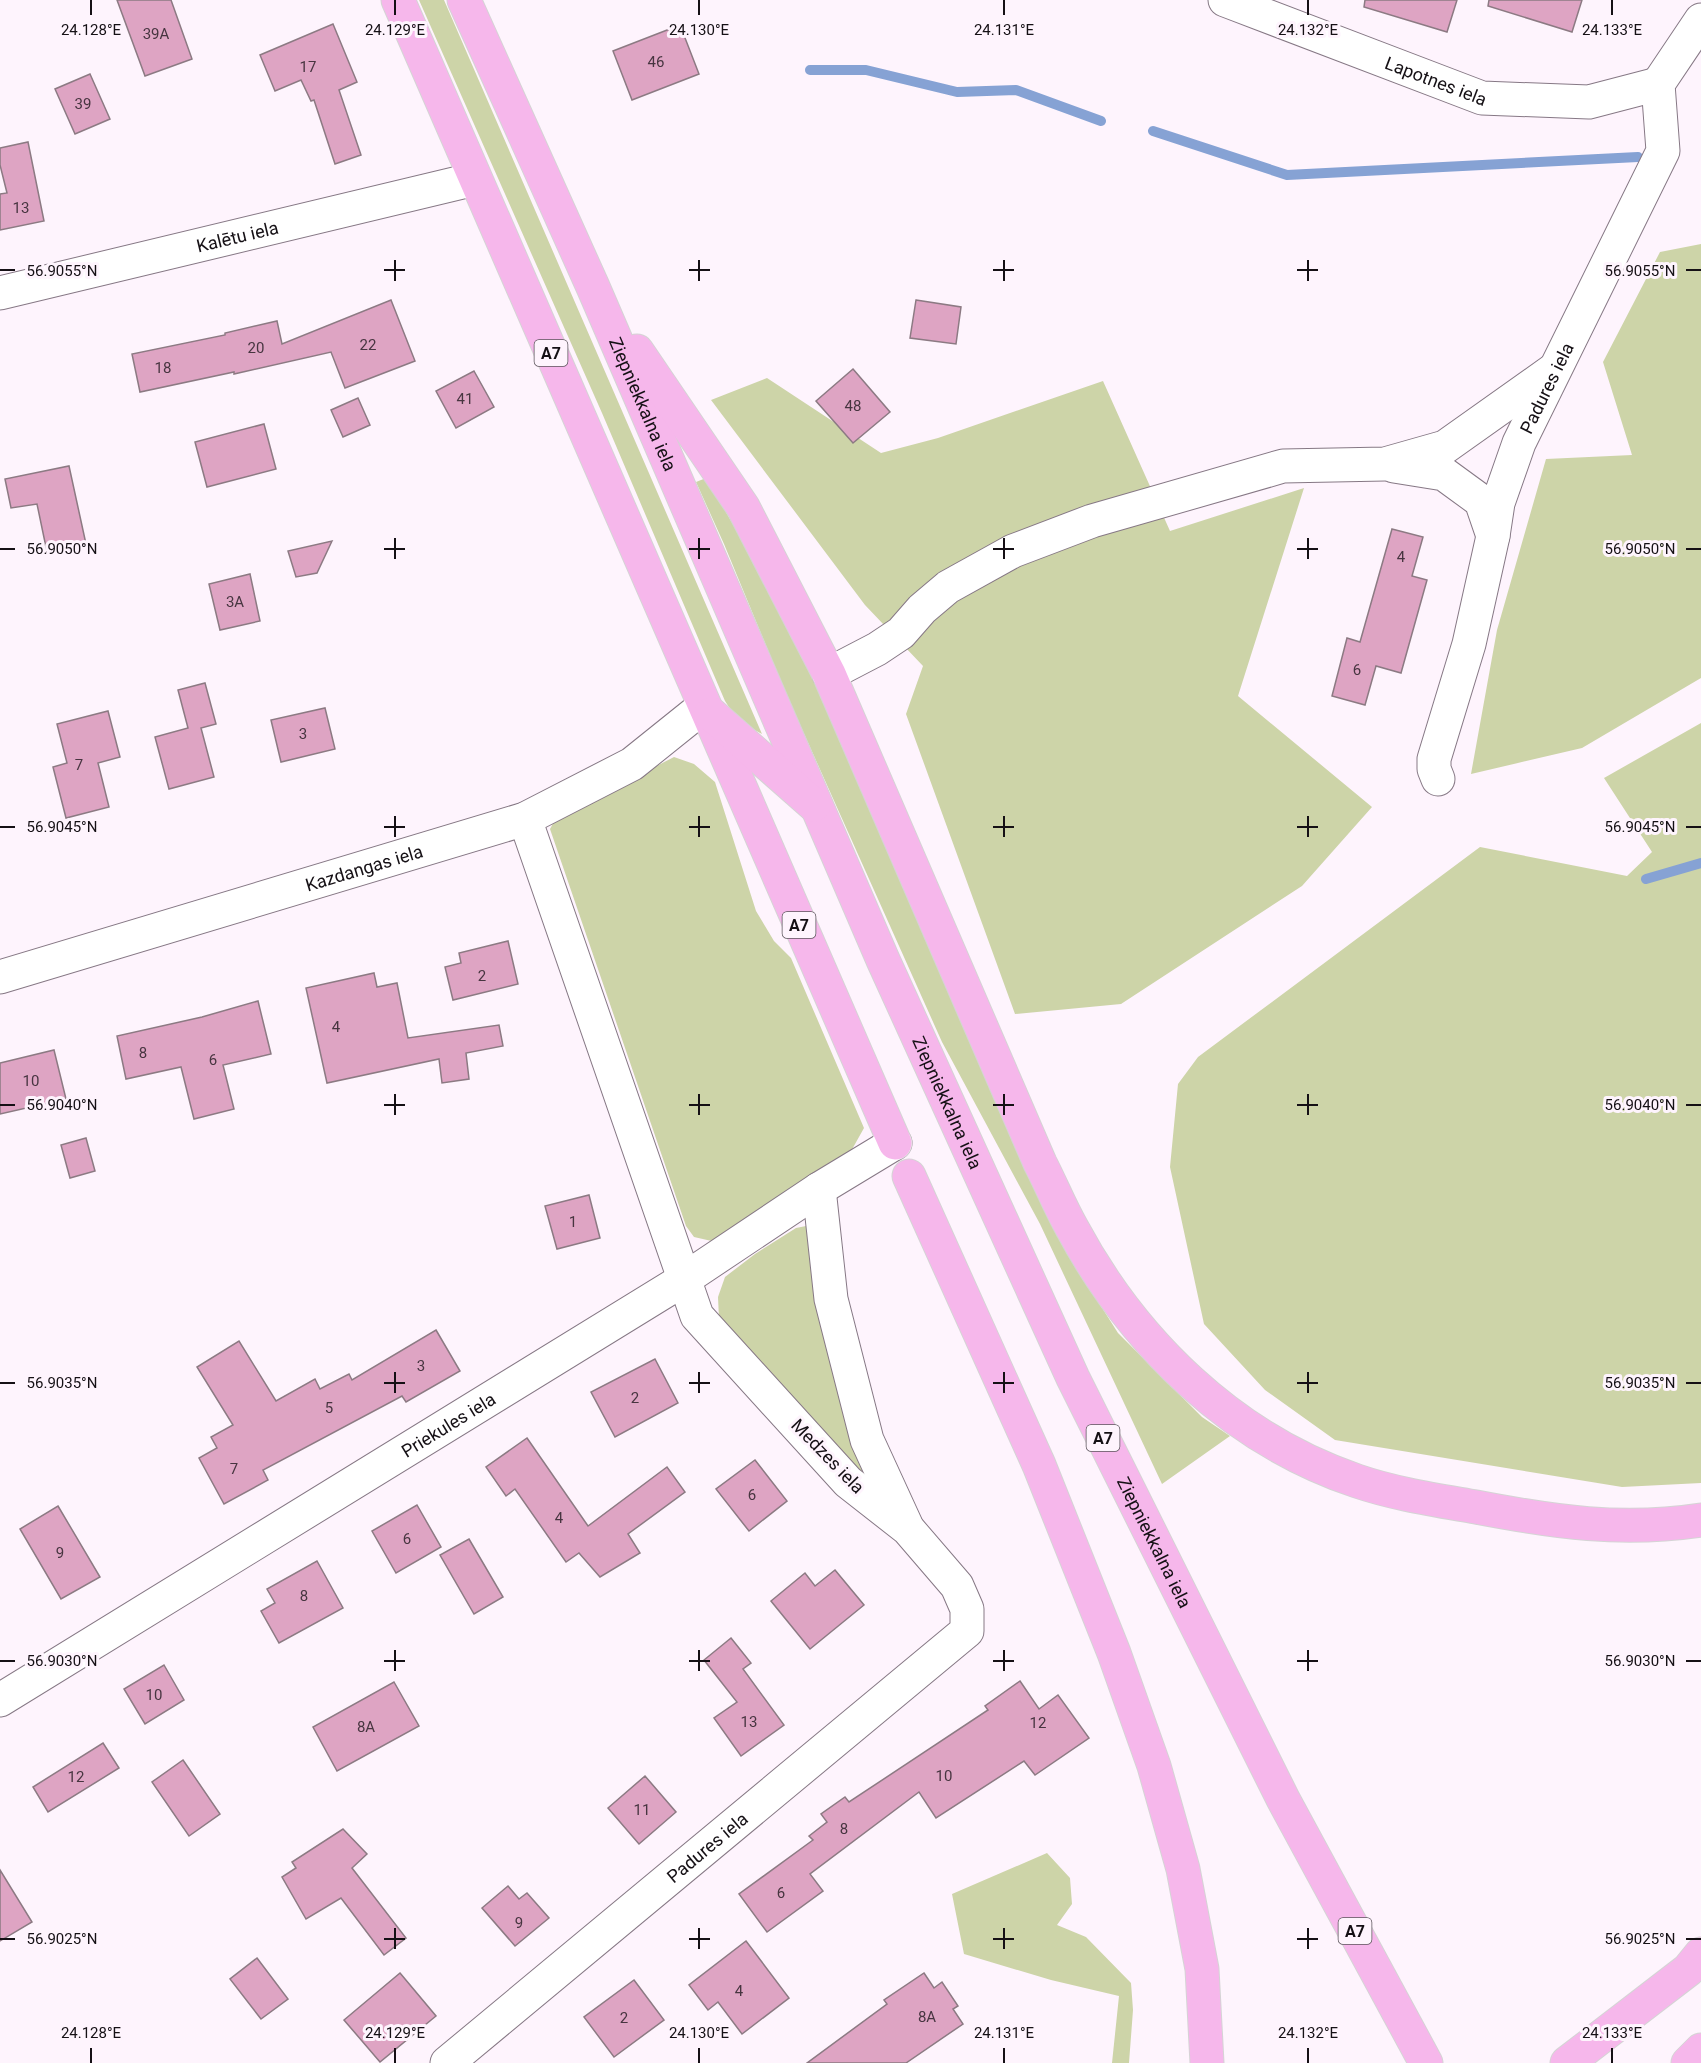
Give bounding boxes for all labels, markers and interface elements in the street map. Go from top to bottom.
text: 24.128°E [61,21,122,39]
text: 24.129°E [365,21,426,39]
text: 24.130°E [669,21,730,39]
text: 24.131°E [974,21,1035,39]
text: 24.132°E [1278,21,1339,39]
text: 24.133°E [1582,21,1643,39]
house number: 39A [143,25,170,43]
street label: Lapotnes iela [1382,52,1490,109]
house number: 46 [648,53,664,71]
house number: 17 [300,58,316,76]
house number: 39 [75,95,91,113]
house number: 13 [13,199,29,217]
street label: Kalētu iela [194,216,280,256]
text: 56.9055°N [27,262,97,280]
text: 56.9055°N [1605,262,1675,280]
street label: Ziepniekkalna iela [605,334,681,474]
house number: 22 [360,336,376,354]
house number: 20 [248,339,264,357]
street label: Padures iela [1515,339,1577,437]
road number: A7 [534,340,568,366]
house number: 18 [155,359,171,377]
house number: 41 [457,390,473,408]
house number: 48 [845,397,861,415]
text: 56.9050°N [27,540,97,558]
text: 56.9050°N [1605,540,1675,558]
house number: 4 [1397,548,1406,566]
house number: 3A [226,593,244,611]
house number: 6 [1353,661,1361,679]
house number: 3 [299,725,307,743]
house number: 7 [75,756,83,774]
text: 56.9045°N [27,818,97,836]
text: 56.9045°N [1605,818,1675,836]
street label: Kazdangas iela [303,840,425,895]
road number: A7 [782,912,816,938]
house number: 2 [478,967,486,985]
house number: 4 [332,1018,341,1036]
street label: Ziepniekkalna iela [909,1033,987,1172]
house number: 8 [139,1044,147,1062]
house number: 6 [209,1051,217,1069]
house number: 10 [23,1072,39,1090]
text: 56.9040°N [27,1096,97,1114]
text: 56.9040°N [1605,1096,1675,1114]
house number: 1 [569,1213,577,1231]
house number: 3 [417,1357,425,1375]
text: 56.9035°N [27,1374,97,1392]
text: 56.9035°N [1605,1374,1675,1392]
street label: Priekules iela [397,1388,499,1461]
house number: 2 [631,1389,639,1407]
house number: 5 [325,1399,333,1417]
street label: Medzes iela [787,1414,869,1498]
road number: A7 [1086,1425,1120,1451]
house number: 7 [230,1460,238,1478]
street label: Ziepniekkalna iela [1113,1473,1196,1611]
house number: 6 [748,1486,756,1504]
house number: 4 [555,1509,564,1527]
house number: 6 [403,1530,411,1548]
house number: 9 [56,1544,64,1562]
house number: 8 [300,1587,308,1605]
text: 56.9030°N [27,1652,97,1670]
text: 56.9030°N [1605,1652,1675,1670]
house number: 10 [146,1686,162,1704]
house number: 13 [741,1713,757,1731]
house number: 12 [1030,1714,1046,1732]
house number: 8A [357,1718,375,1736]
house number: 10 [936,1767,952,1785]
house number: 12 [68,1768,84,1786]
house number: 11 [634,1801,650,1819]
street label: Padures iela [662,1807,752,1887]
house number: 8 [840,1820,848,1838]
house number: 6 [777,1884,785,1902]
house number: 9 [515,1914,523,1932]
road number: A7 [1338,1918,1372,1944]
text: 56.9025°N [27,1930,97,1948]
text: 56.9025°N [1605,1930,1675,1948]
house number: 4 [735,1982,744,2000]
house number: 8A [918,2008,936,2026]
house number: 2 [620,2009,628,2027]
text: 24.128°E [61,2024,122,2042]
text: 24.129°E [365,2024,426,2042]
text: 24.130°E [669,2024,730,2042]
text: 24.131°E [974,2024,1035,2042]
text: 24.132°E [1278,2024,1339,2042]
text: 24.133°E [1582,2024,1643,2042]

